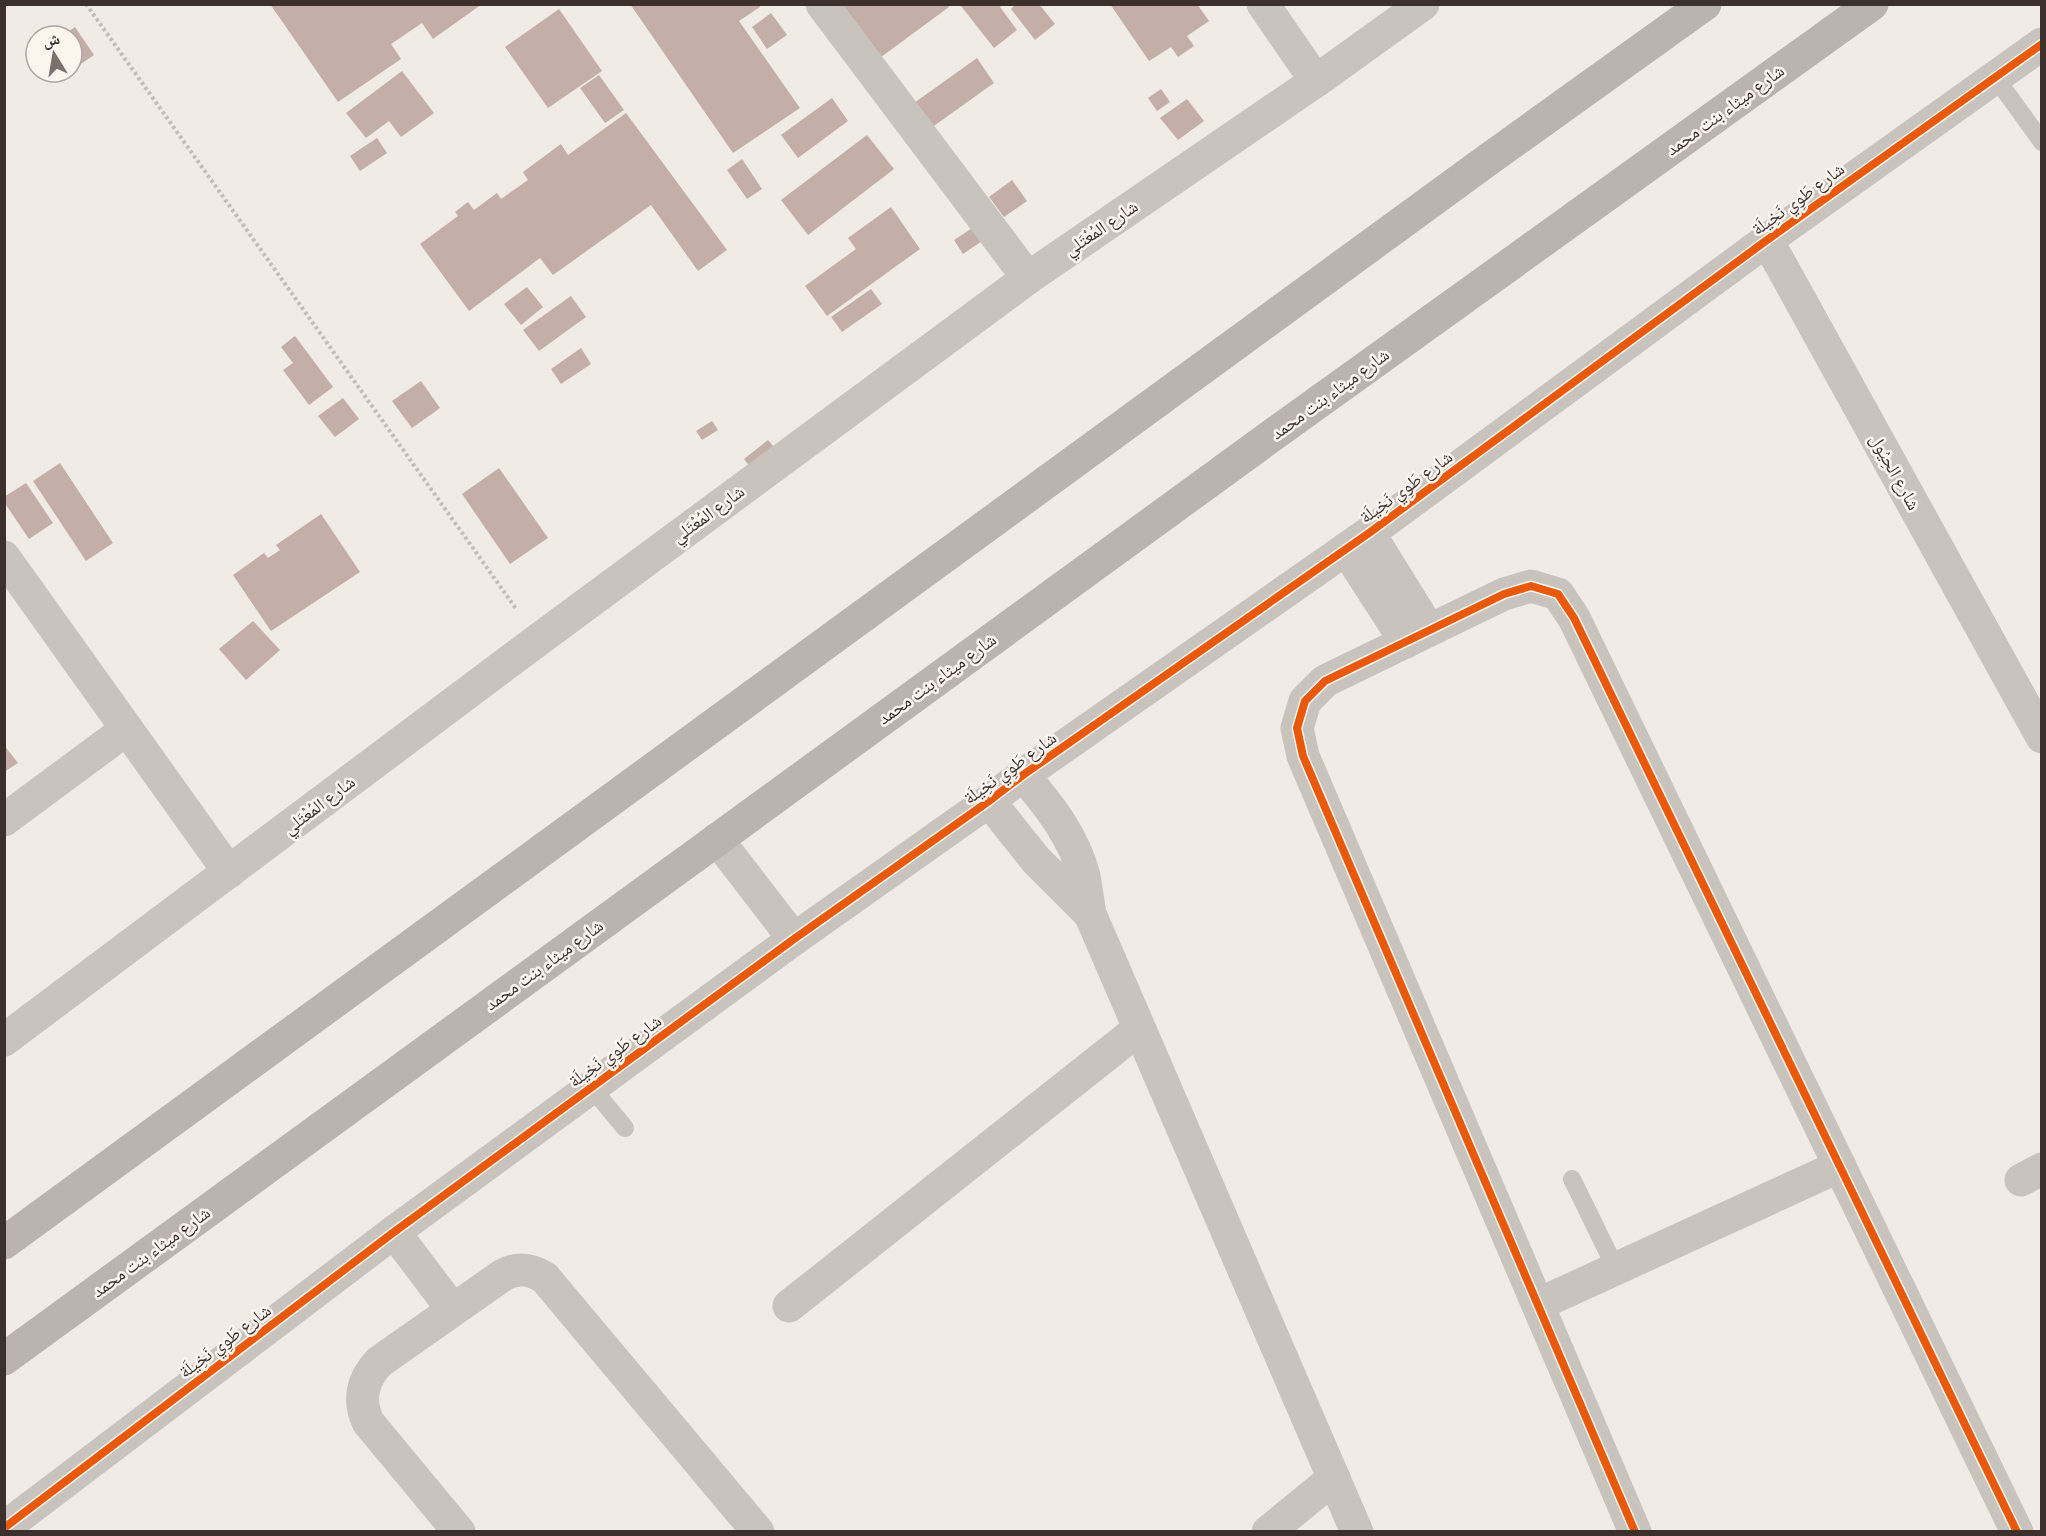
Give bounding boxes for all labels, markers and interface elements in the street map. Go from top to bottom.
north arrow [24,24,84,84]
text: ش [41,29,61,51]
street label: شارع ميثاء بنت محمد [1661,60,1789,160]
street label: شارع طَوِي نَخِيلَة [1747,158,1851,243]
street label: شارع المُعْتَلي [1060,195,1144,264]
street label: شارع ميثاء بنت محمد [1266,344,1394,444]
street label: شارع الحِيُول [1865,430,1925,514]
street label: شارع طَوِي نَخِيلَة [1355,446,1459,531]
street label: شارع المُعْتَلي [667,480,751,551]
street label: شارع ميثاء بنت محمد [873,629,1001,729]
street label: شارع طَوِي نَخِيلَة [959,727,1063,812]
street label: شارع المُعْتَلي [279,771,362,842]
street label: شارع ميثاء بنت محمد [480,915,608,1015]
street label: شارع طَوِي نَخِيلَة [564,1010,668,1095]
street label: شارع ميثاء بنت محمد [87,1202,215,1302]
street label: شارع طَوِي نَخِيلَة [175,1299,278,1386]

